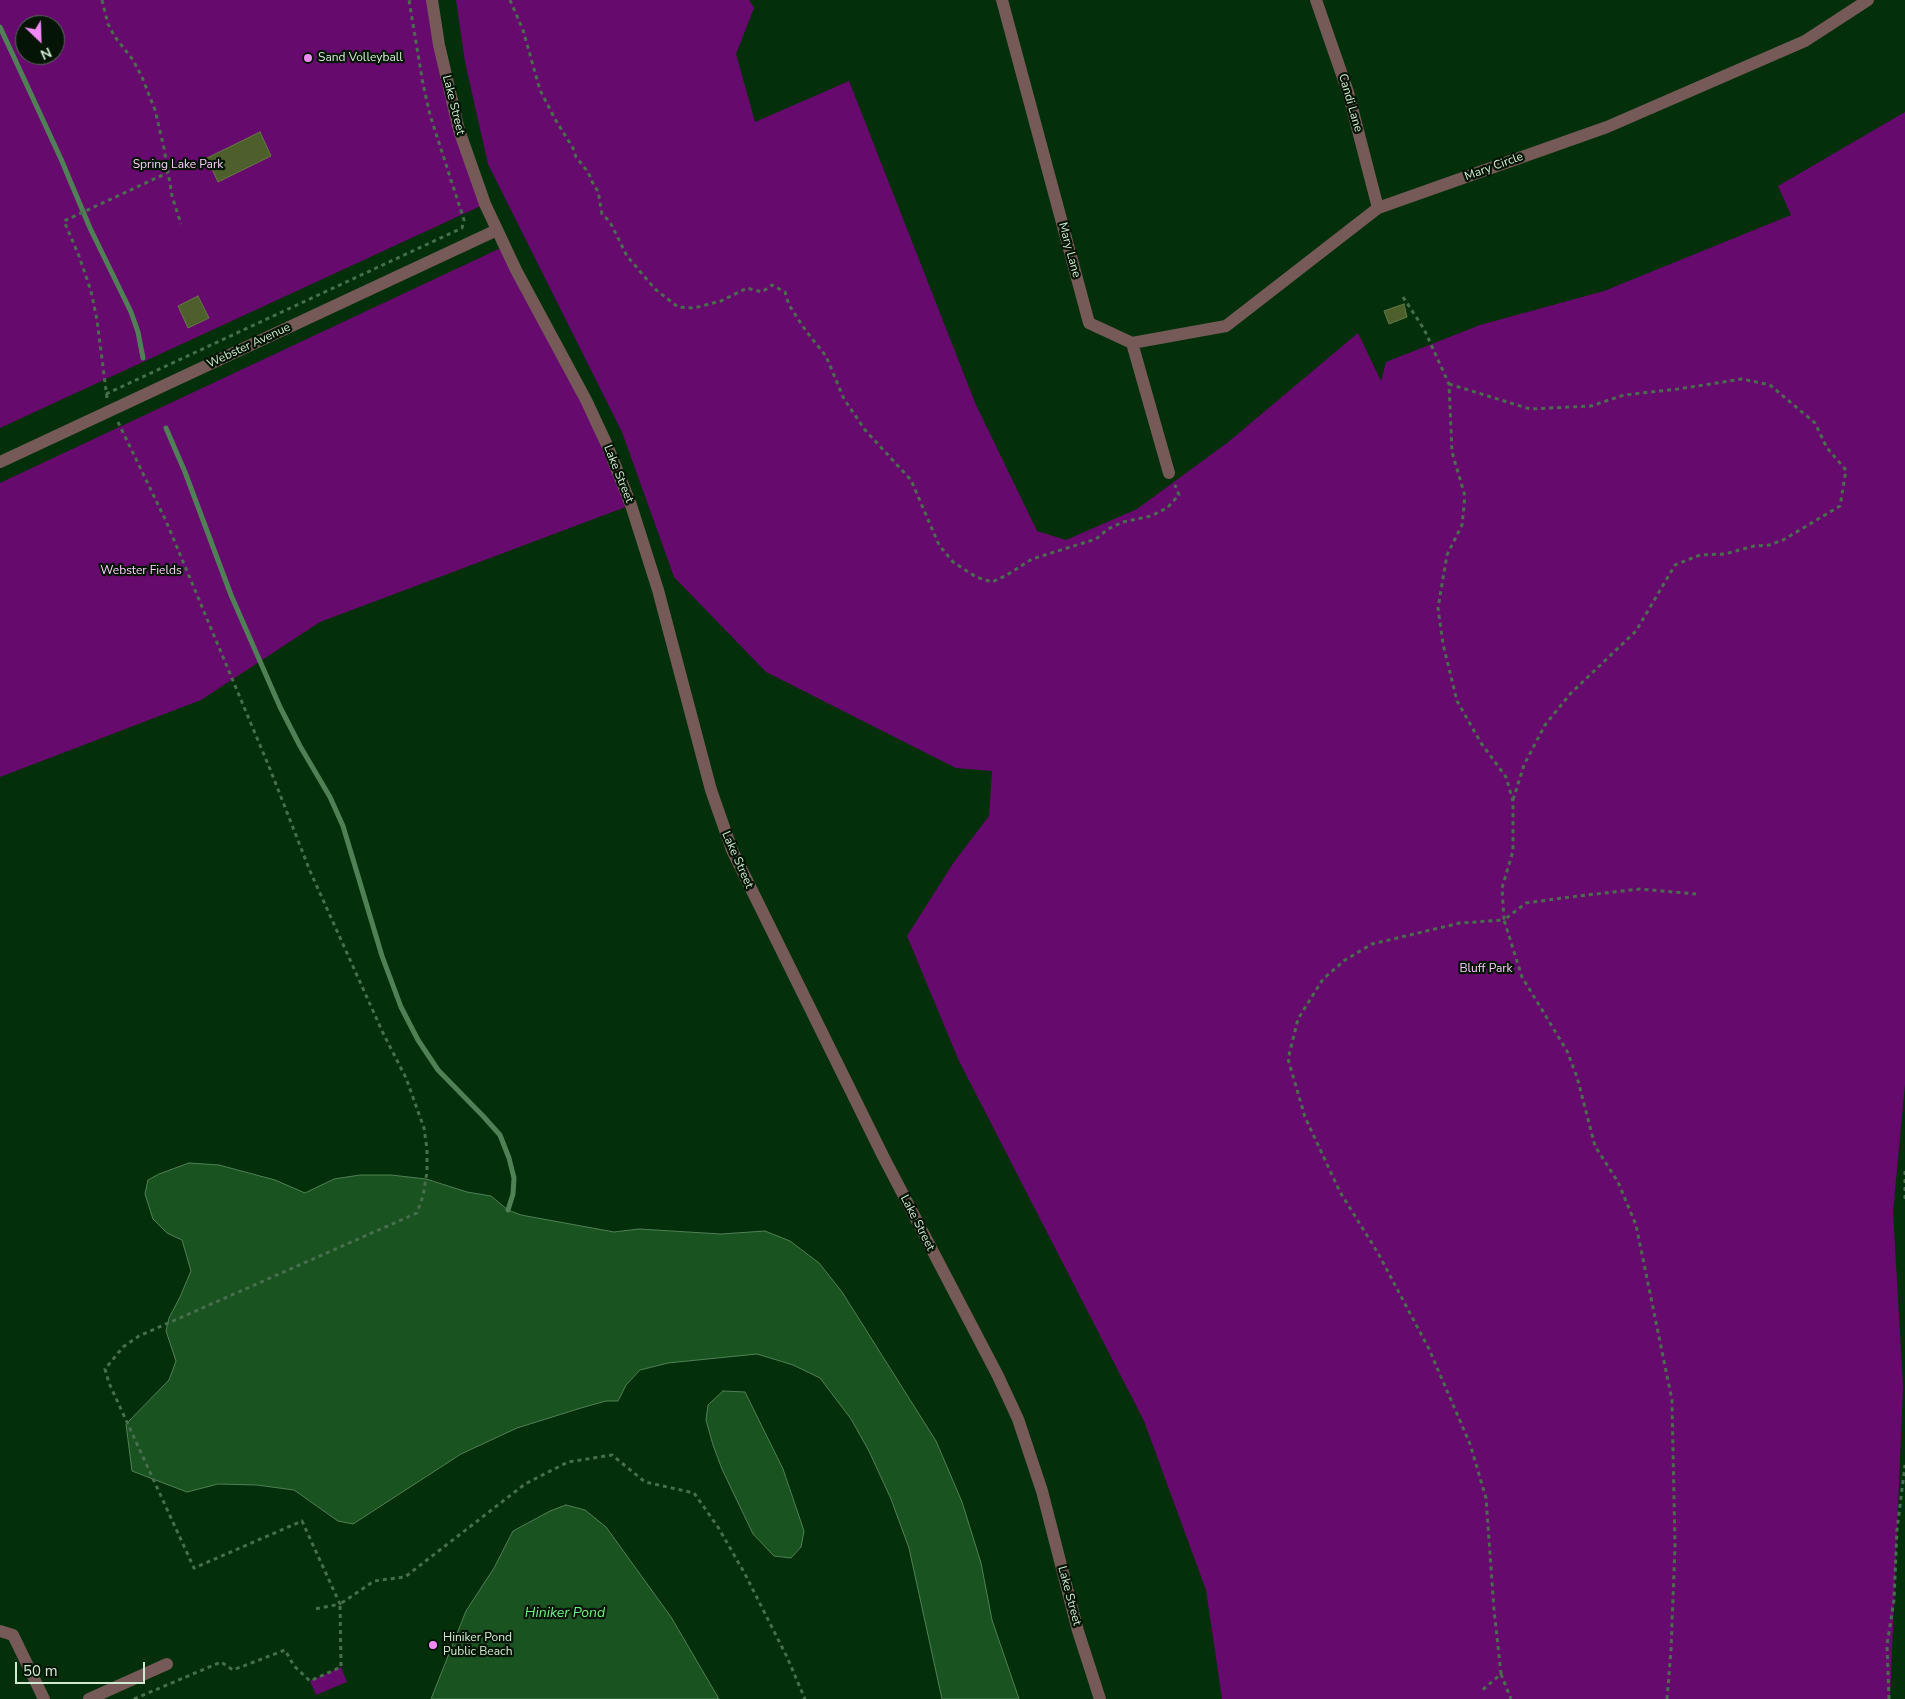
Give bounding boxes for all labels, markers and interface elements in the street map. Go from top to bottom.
north arrow [15,15,65,65]
text: N [37,42,55,64]
place label: Sand Volleyball [318,51,403,65]
marker: Sand Volleyball [302,52,314,64]
street label: Candi Lane [1335,72,1365,134]
street label: Lake Street [439,74,467,136]
street label: Mary Circle [1463,150,1525,184]
park label: Spring Lake Park [133,158,223,172]
street label: Mary Lane [1055,221,1083,279]
street label: Webster Avenue [205,320,293,372]
street label: Lake Street [600,443,636,505]
park label: Webster Fields [100,564,182,578]
street label: Lake Street [718,829,756,891]
park label: Bluff Park [1459,962,1513,976]
street label: Lake Street [897,1193,937,1253]
street label: Lake Street [1054,1565,1084,1627]
water label: Hiniker Pond [525,1606,605,1622]
place label: Hiniker Pond Public Beach [443,1631,512,1659]
marker: Hiniker Pond Public Beach [427,1639,439,1651]
scale bar [18,1652,148,1684]
text: 50 m [23,1661,58,1681]

